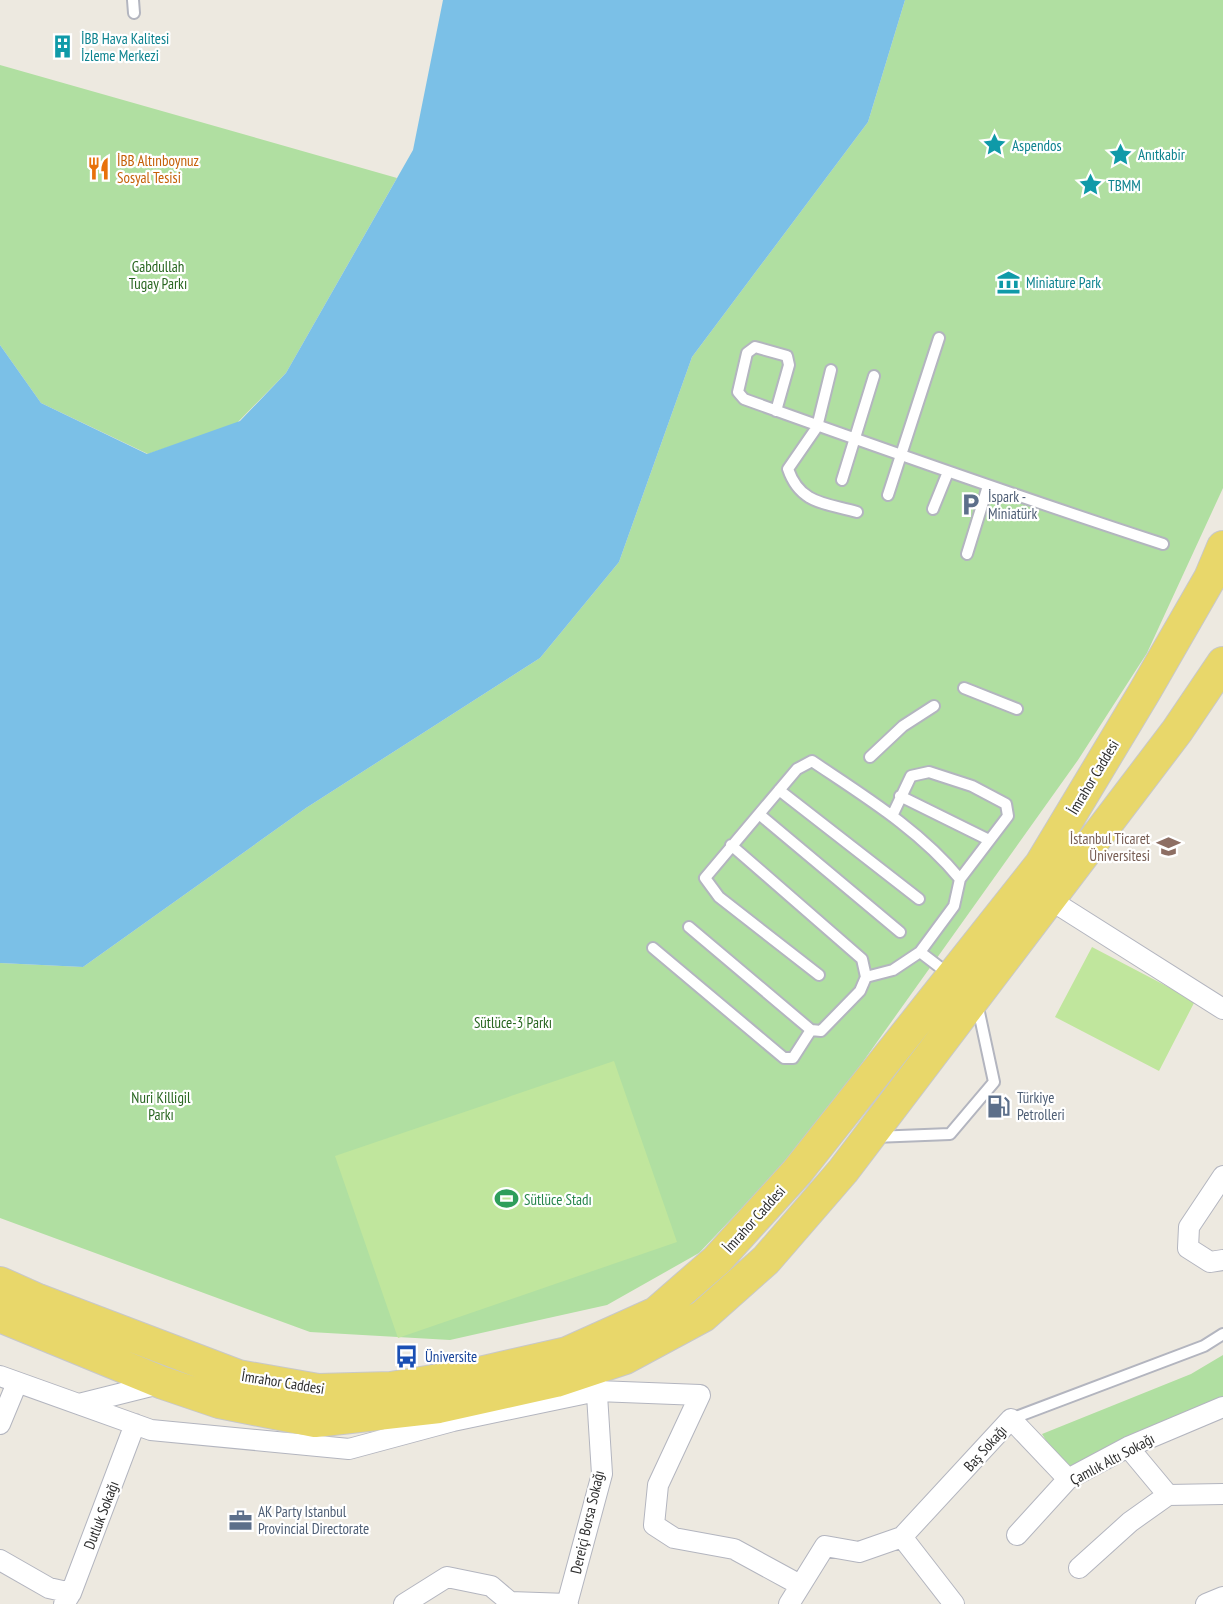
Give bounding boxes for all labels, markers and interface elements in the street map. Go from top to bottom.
place label: İBB Hava Kalitesi İzleme Merkezi [81,29,169,65]
building icon: İBB Hava Kalitesi İzleme Merkezi [50,34,76,60]
place icon: Aspendos [981,132,1007,158]
place label: Aspendos [1012,136,1062,155]
place icon: Anıtkabir [1107,141,1133,167]
place label: Anıtkabir [1138,145,1186,164]
place label: İBB Altınboynuz Sosyal Tesisi [117,151,199,187]
restaurant icon: İBB Altınboynuz Sosyal Tesisi [86,156,112,182]
place icon: TBMM [1077,172,1103,198]
place label: TBMM [1108,176,1141,195]
park label: Gabdullah Tugay Parkı [129,257,187,293]
museum icon: Miniature Park [995,269,1021,295]
place label: Miniature Park [1026,273,1101,292]
place label: İspark - Miniatürk [988,487,1037,523]
parking icon: İspark - Miniatürk [957,492,983,518]
street label: İmrahor Caddesi [1063,736,1123,818]
place label: İstanbul Ticaret Üniversitesi [1070,829,1150,865]
school or university icon: İstanbul Ticaret Üniversitesi [1155,834,1181,860]
park label: Sütlüce-3 Parkı [474,1013,552,1032]
park label: Nuri Killigil Parkı [131,1088,191,1124]
place label: Türkiye Petrolleri [1017,1088,1065,1124]
fuel station icon: Türkiye Petrolleri [986,1093,1012,1119]
street label: İmrahor Caddesi [719,1181,789,1257]
sports icon: Sütlüce Stadı [493,1186,519,1212]
place label: Sütlüce Stadı [524,1190,592,1209]
bus stop icon: Üniversite [394,1343,420,1369]
place label: Üniversite [425,1347,477,1366]
street label: İmrahor Caddesi [240,1366,326,1398]
street label: Baş Sokağı [959,1421,1011,1475]
street label: Çamlık Altı Sokağı [1066,1429,1158,1489]
street label: Dereiçi Borsa Sokağı [566,1468,608,1576]
street label: Dutluk Sokağı [79,1478,123,1552]
place label: AK Party Istanbul Provincial Directorate [258,1502,369,1538]
office icon: AK Party Istanbul Provincial Directorate [227,1507,253,1533]

